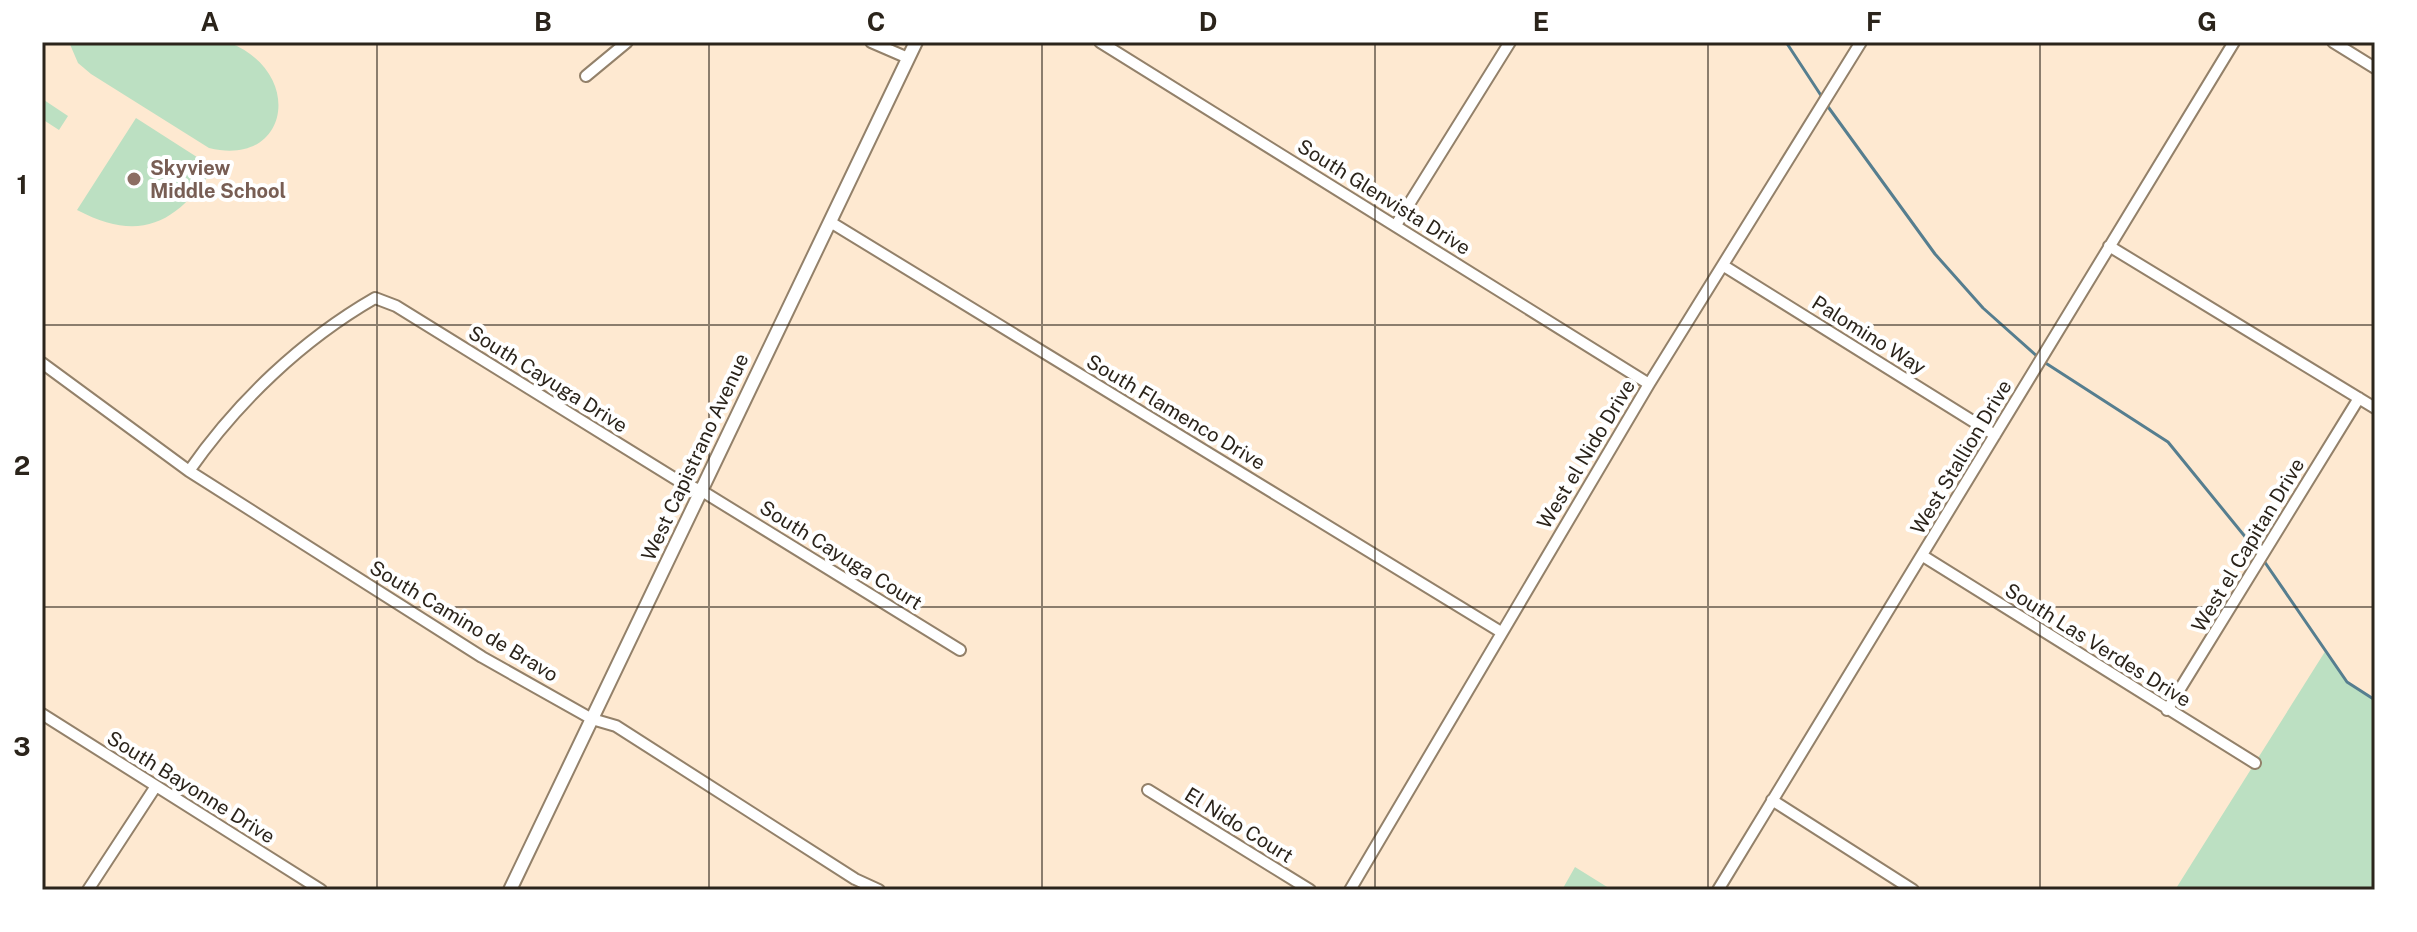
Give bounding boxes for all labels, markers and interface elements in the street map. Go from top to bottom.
text: A [201,6,220,37]
text: B [534,6,552,37]
text: C [867,6,885,37]
text: D [1199,6,1217,37]
text: E [1533,6,1549,37]
text: F [1866,6,1882,37]
text: G [2197,6,2217,37]
street label: South Glenvista Drive [1293,134,1475,260]
place label: Skyview Middle School [150,156,286,203]
text: 1 [16,169,28,200]
marker: Skyview Middle School [125,170,143,188]
street label: Palomino Way [1808,290,1931,380]
street label: South Cayuga Drive [464,320,632,438]
street label: South Flamenco Drive [1082,349,1270,475]
street label: West Capistrano Avenue [636,350,754,564]
street label: West el Nido Drive [1532,375,1640,533]
street label: West Stallion Drive [1905,375,2017,539]
text: 2 [14,450,30,481]
street label: West el Capitan Drive [2187,454,2309,636]
street label: South Cayuga Court [755,495,927,615]
street label: South Camino de Bravo [365,555,563,687]
street label: South Las Verdes Drive [2001,578,2195,712]
street label: South Bayonne Drive [103,726,279,848]
text: 3 [13,731,31,762]
street label: El Nido Court [1180,782,1298,868]

